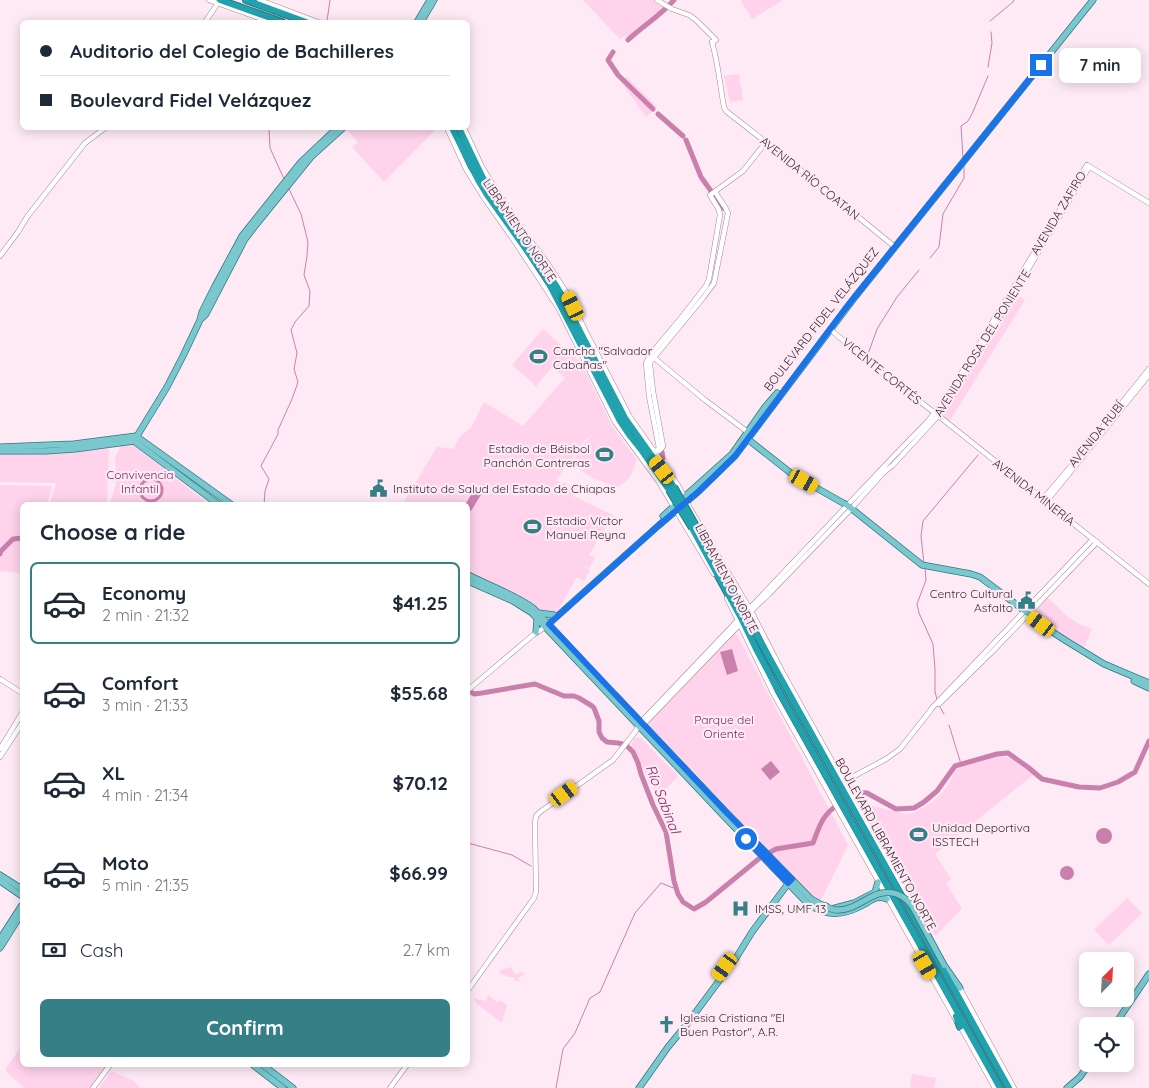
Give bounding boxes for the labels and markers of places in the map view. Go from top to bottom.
place label: Cancha "Salvador Cabañas" [553,343,653,372]
sports icon: Cancha "Salvador Cabañas" [529,347,549,367]
place label: Estadio de Béisbol Panchón Contreras [484,441,590,470]
sports icon: Estadio de Béisbol Panchón Contreras [594,445,614,465]
public building icon: Instituto de Salud del Estado de Chiapas [369,478,389,498]
place label: Instituto de Salud del Estado de Chiapas [393,481,616,496]
place label: Estadio Víctor Manuel Reyna [546,513,626,542]
sports icon: Estadio Víctor Manuel Reyna [522,517,542,537]
place label: Centro Cultural Asfalto [930,586,1013,615]
public building icon: Centro Cultural Asfalto [1017,590,1037,610]
place label: Unidad Deportiva ISSTECH [932,820,1030,849]
sports icon: Unidad Deportiva ISSTECH [908,824,928,844]
hospital icon: IMSS, UMF 13 [731,898,751,918]
place label: IMSS, UMF 13 [755,901,826,916]
place label: Iglesia Cristiana "El Buen Pastor", A.R. [680,1010,785,1039]
church icon: Iglesia Cristiana "El Buen Pastor", A.R. [656,1014,676,1034]

